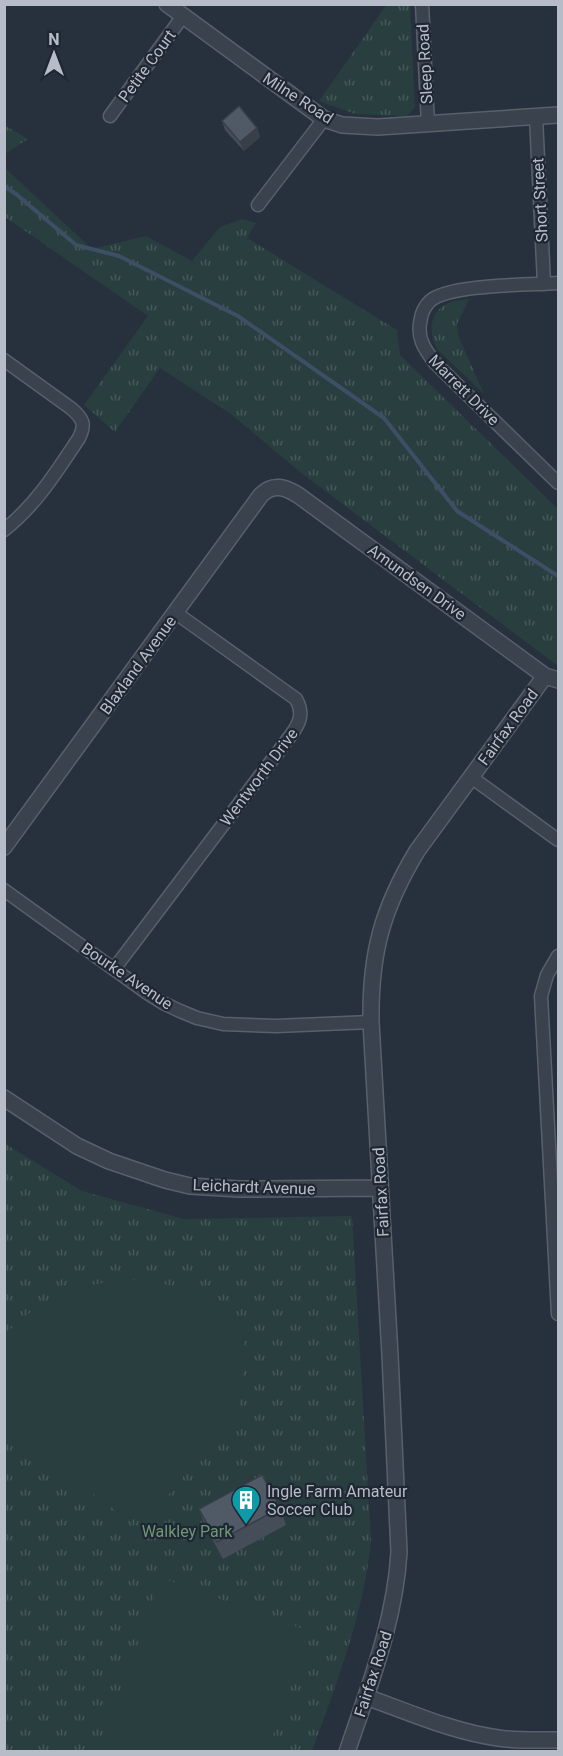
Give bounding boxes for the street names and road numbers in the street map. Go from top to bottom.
street label: Sleep Road [413,24,437,104]
street label: Petite Court [114,26,180,106]
street label: Milne Road [259,68,337,128]
street label: Short Street [528,157,552,243]
street label: Marrett Drive [425,351,503,429]
street label: Amundsen Drive [364,540,470,624]
street label: Blaxland Avenue [96,612,180,718]
street label: Fairfax Road [474,685,542,769]
street label: Wentworth Drive [216,724,302,830]
street label: Bourke Avenue [78,938,176,1014]
street label: Fairfax Road [369,1147,393,1237]
street label: Leichardt Avenue [192,1175,316,1199]
street label: Fairfax Road [350,1628,396,1720]

